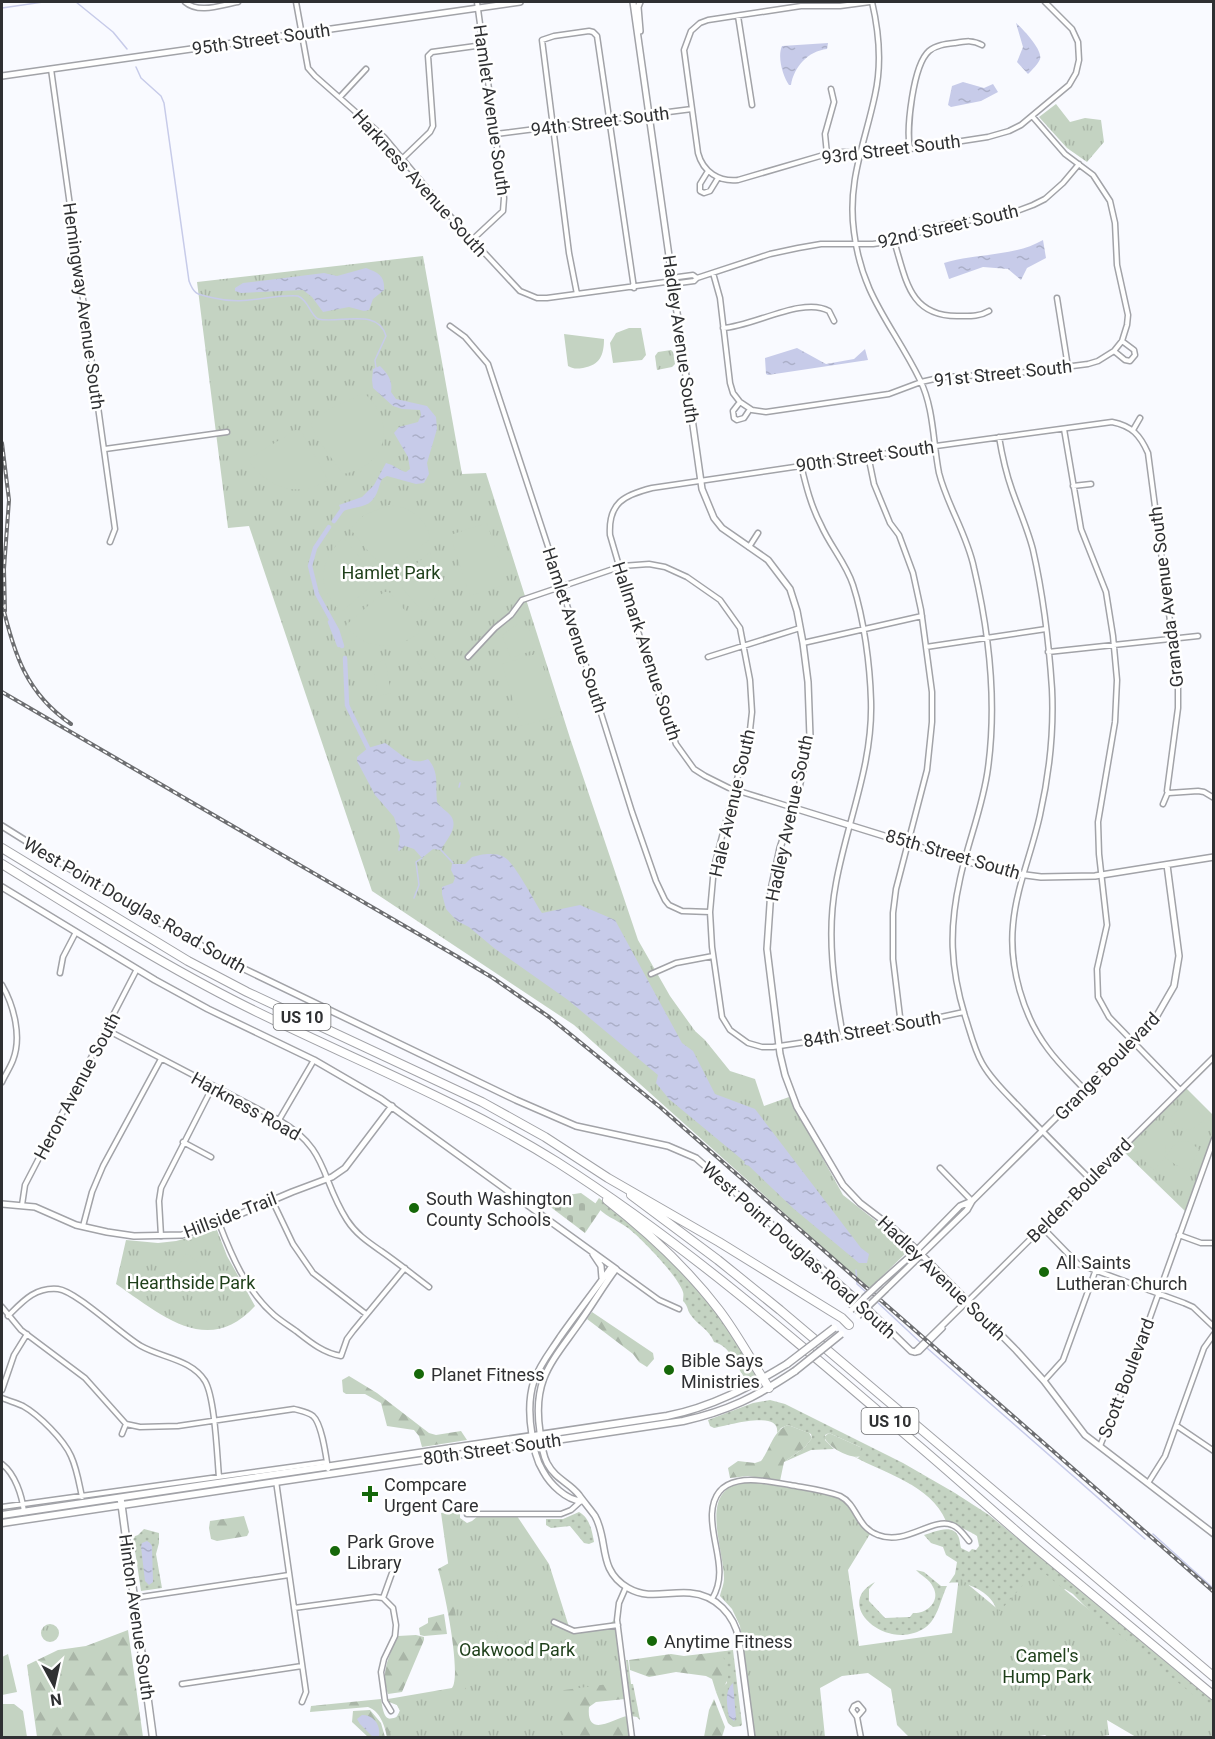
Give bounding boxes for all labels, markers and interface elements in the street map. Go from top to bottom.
street label: 95th Street South [191,19,331,59]
street label: Hamlet Avenue South [470,23,514,197]
street label: 94th Street South [530,102,670,140]
street label: Harkness Avenue South [348,105,492,261]
street label: 93rd Street South [821,130,961,168]
street label: 92nd Street South [876,200,1020,252]
street label: Hemingway Avenue South [59,201,109,411]
street label: Hadley Avenue South [659,254,703,424]
street label: 91st Street South [933,355,1073,391]
street label: 90th Street South [795,436,935,476]
street label: Granada Avenue South [1144,505,1188,689]
street label: Hamlet Avenue South [538,545,612,715]
street label: Hallmark Avenue South [608,559,686,743]
park label: Hamlet Park [342,562,441,583]
street label: Hale Avenue South [705,727,759,879]
street label: Hadley Avenue South [761,733,817,903]
street label: 85th Street South [883,825,1023,883]
street label: West Point Douglas Road South [20,833,250,977]
road number: US 10 [274,1004,330,1030]
street label: 84th Street South [802,1007,942,1051]
street label: Grange Boulevard [1050,1008,1164,1124]
street label: Heron Avenue South [29,1009,125,1163]
street label: Harkness Road [188,1067,304,1145]
street label: Belden Boulevard [1022,1133,1136,1247]
street label: West Point Douglas Road South [698,1157,900,1343]
street label: Hillside Trail [181,1188,279,1242]
place label: South Washington County Schools [426,1188,572,1230]
marker: South Washington County Schools [407,1201,421,1215]
street label: Hadley Avenue South [874,1212,1010,1344]
place label: All Saints Lutheran Church [1056,1252,1187,1294]
marker: All Saints Lutheran Church [1037,1265,1051,1279]
park label: Hearthside Park [127,1272,256,1293]
street label: Scott Boulevard [1094,1315,1158,1441]
place label: Bible Says Ministries [681,1350,763,1392]
marker: Bible Says Ministries [662,1363,676,1377]
place label: Planet Fitness [431,1364,545,1385]
marker: Planet Fitness [412,1367,426,1381]
road number: US 10 [862,1408,918,1434]
street label: 80th Street South [422,1429,562,1469]
place label: Compcare Urgent Care [384,1474,479,1516]
marker: Compcare Urgent Care [361,1485,379,1503]
place label: Park Grove Library [347,1531,434,1573]
street label: Hinton Avenue South [115,1533,159,1701]
marker: Park Grove Library [328,1544,342,1558]
place label: Anytime Fitness [664,1631,793,1652]
marker: Anytime Fitness [645,1634,659,1648]
park label: Oakwood Park [459,1639,576,1660]
park label: Camel's Hump Park [1002,1645,1093,1687]
north arrow [24,1655,84,1715]
text: N [49,1689,63,1710]

